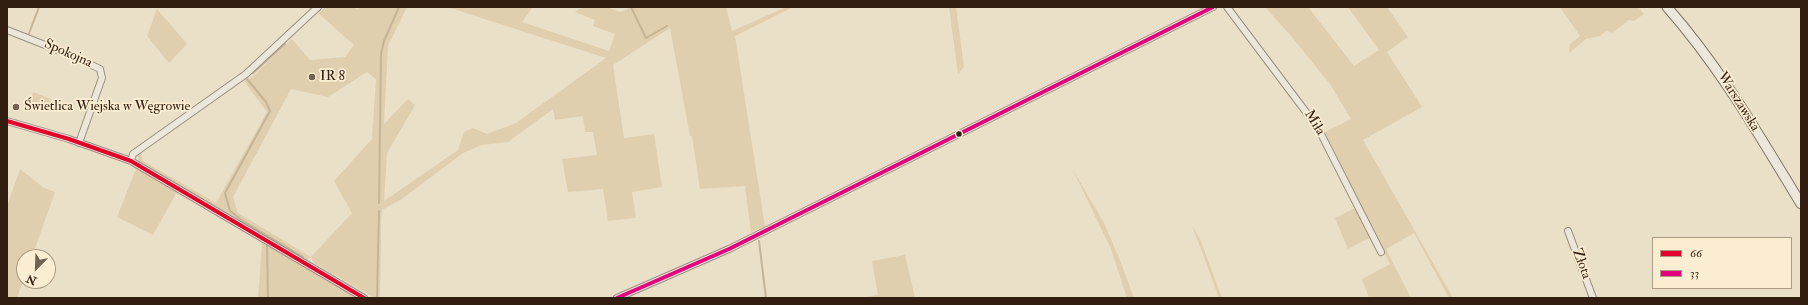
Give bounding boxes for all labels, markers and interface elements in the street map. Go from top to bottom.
street label: Spokojna [41,36,95,72]
place label: IR 8 [320,69,345,85]
street label: Warszawska [1713,69,1763,135]
marker: IR 8 [307,72,317,82]
place label: Świetlica Wiejska w Węgrowie [24,99,190,115]
marker: Świetlica Wiejska w Węgrowie [11,102,21,112]
street label: Miła [1300,107,1328,139]
unlabelled marker [954,129,964,139]
legend [1652,237,1792,289]
text: 66 [1690,246,1702,261]
street label: Złota [1568,247,1594,281]
north arrow [16,249,56,289]
text: 33 [1690,266,1699,281]
text: N [24,272,39,287]

